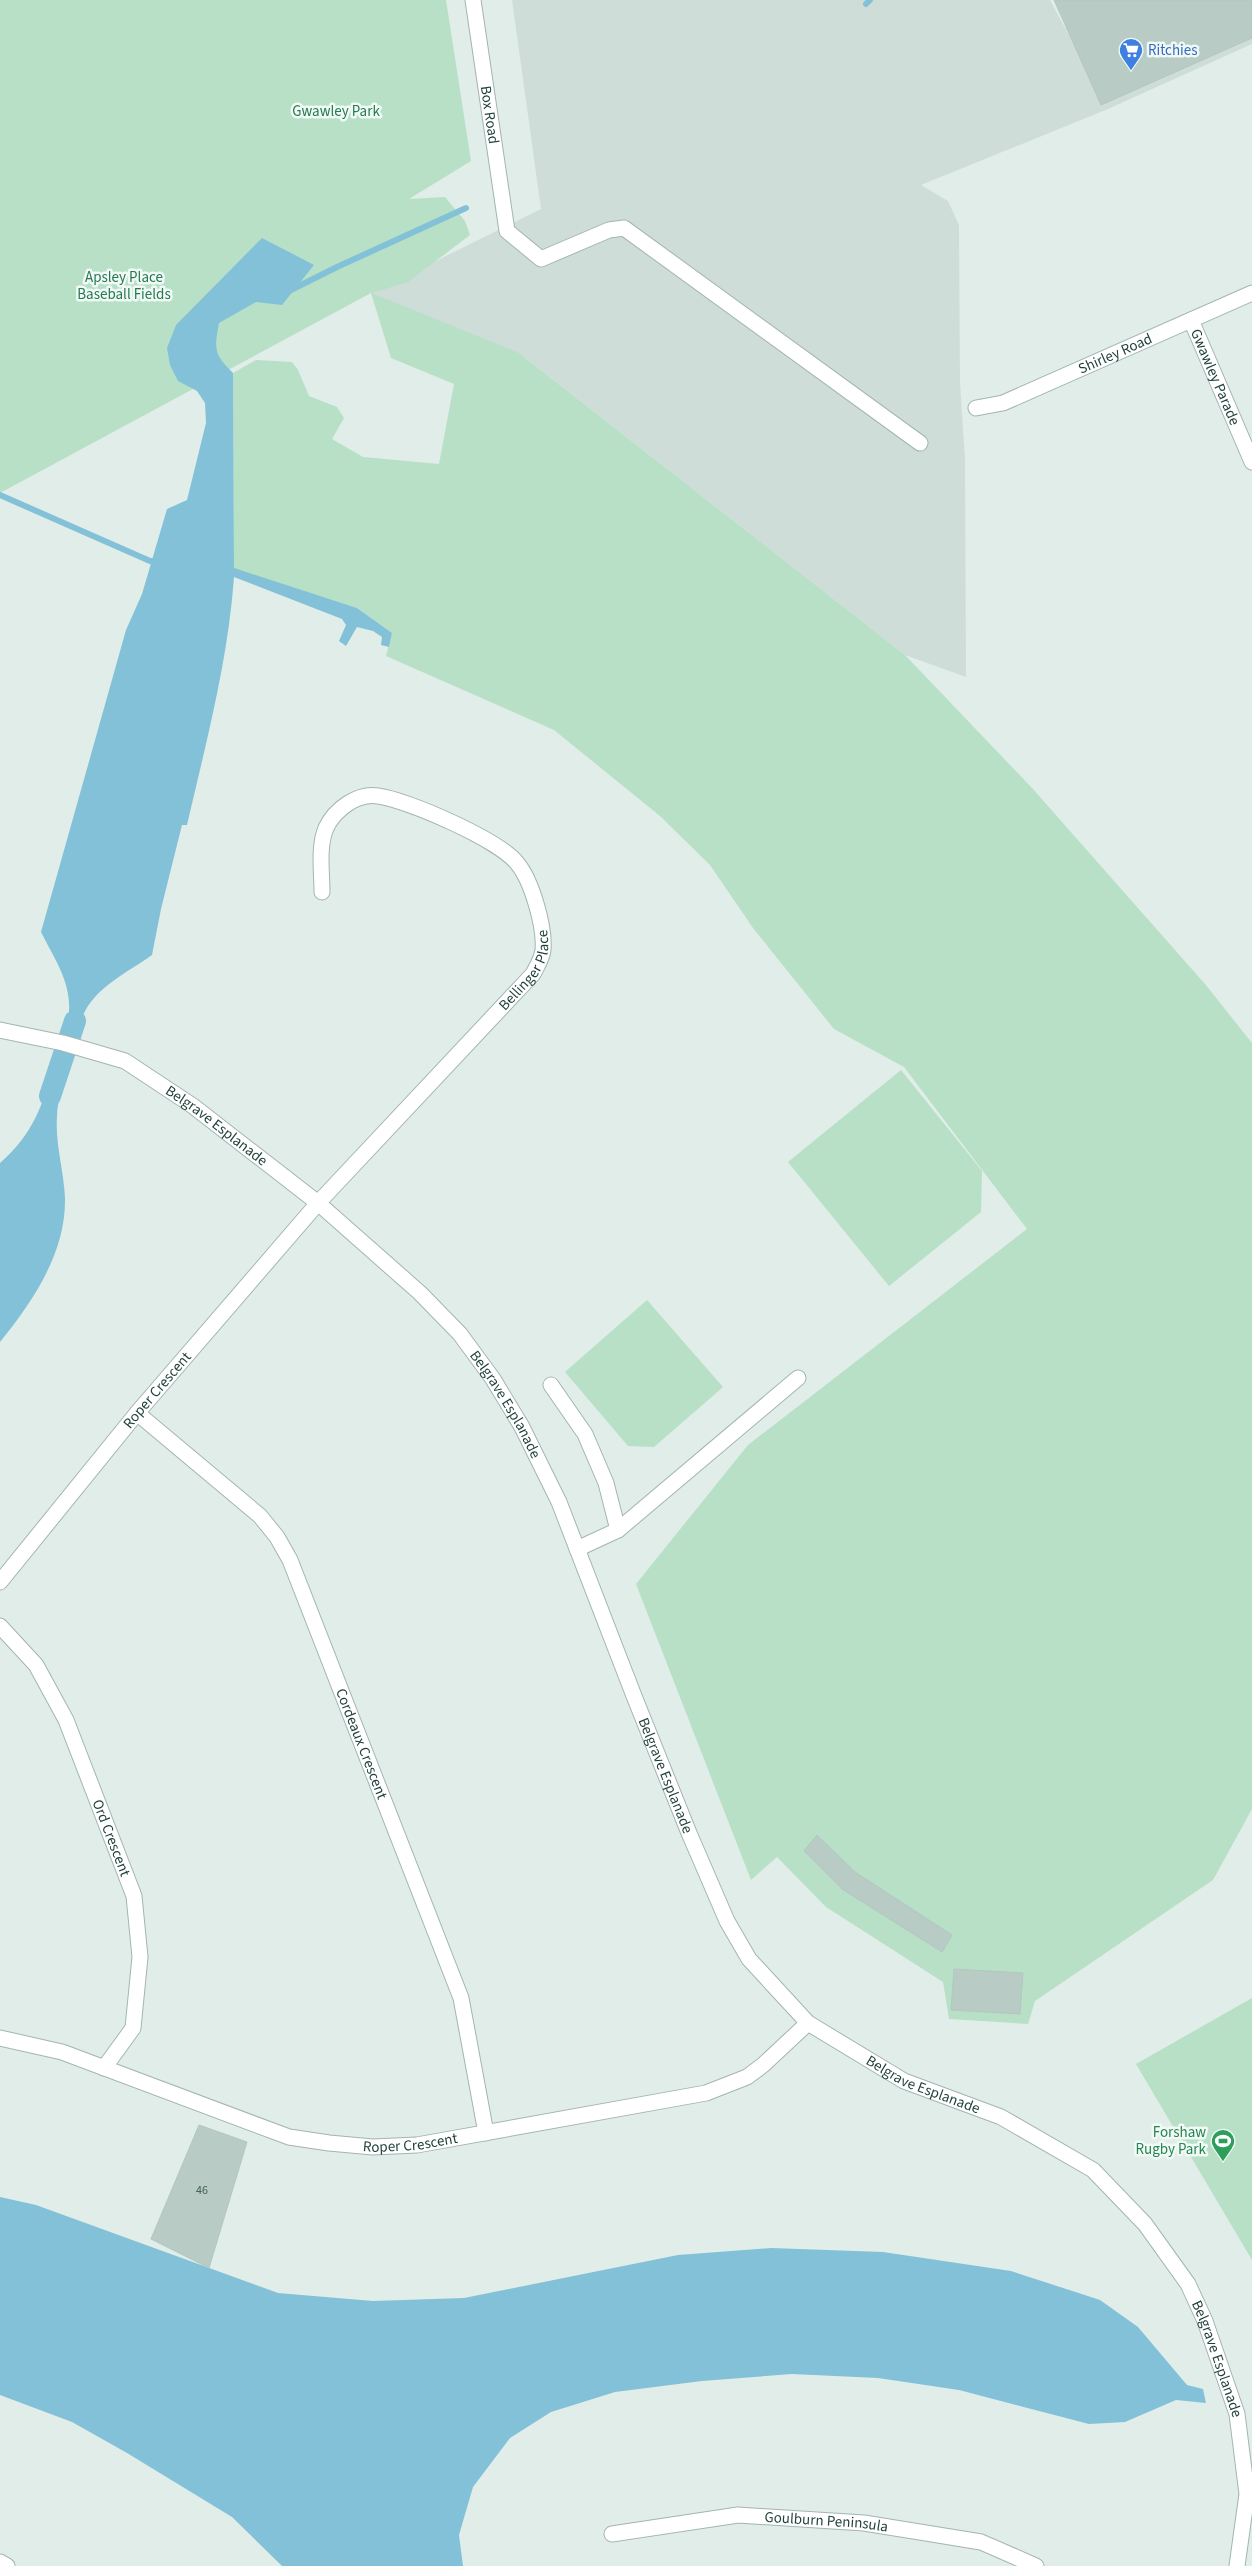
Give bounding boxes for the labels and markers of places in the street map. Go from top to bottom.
supermarket icon: Ritchies [1118,37,1144,71]
place label: Ritchies [1148,40,1198,61]
place label: Forshaw Rugby Park [1135,2122,1207,2160]
sports icon: Forshaw Rugby Park [1210,2128,1236,2162]

